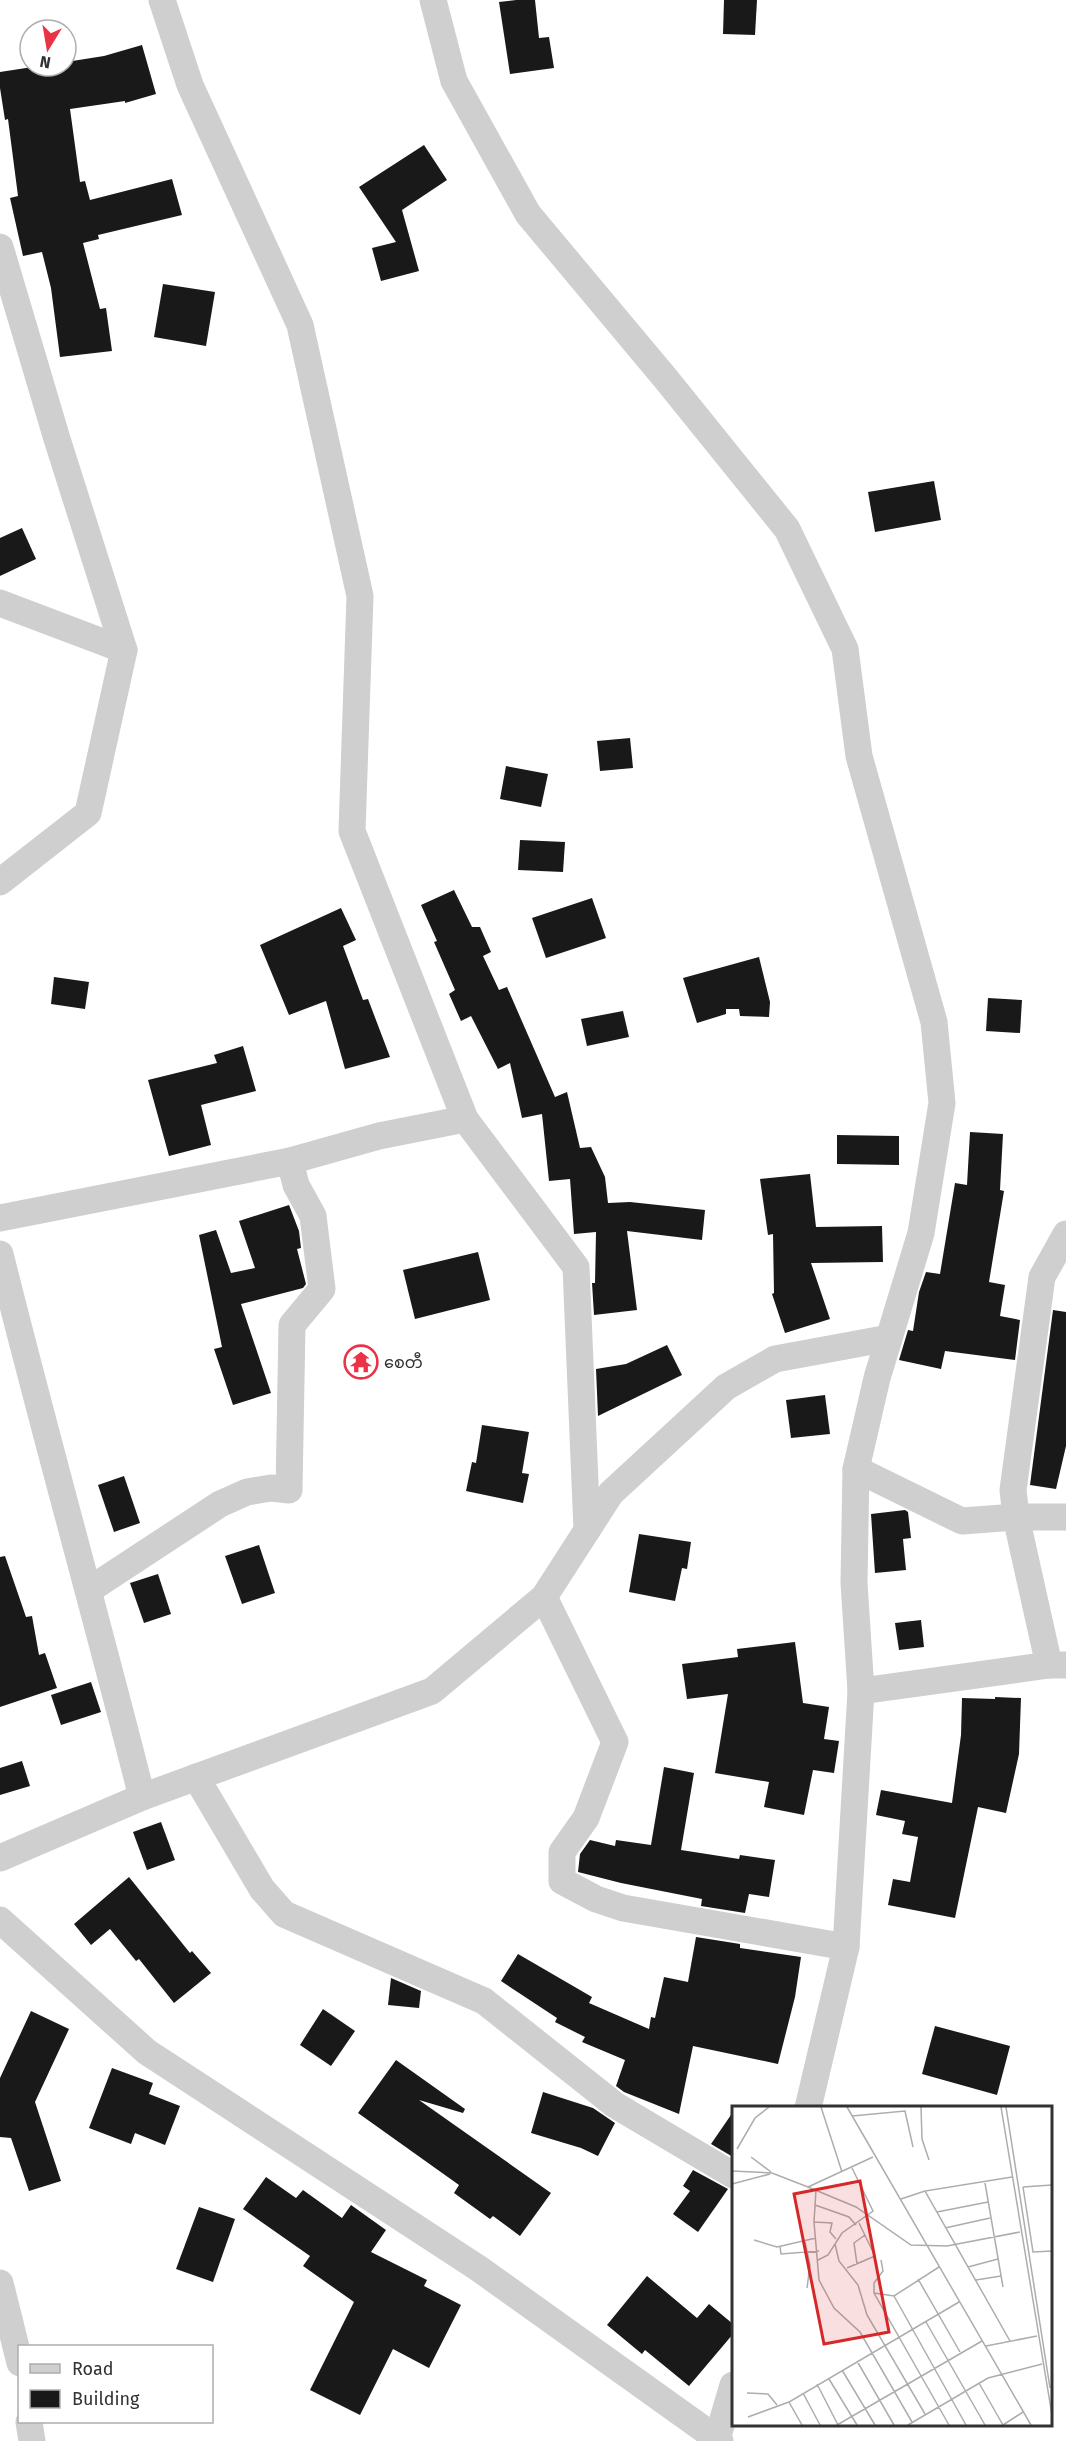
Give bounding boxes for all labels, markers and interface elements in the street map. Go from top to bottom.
north arrow [18,18,78,78]
text: N [38,52,52,73]
temple icon: စေတီ [343,1344,379,1380]
place label: စေတီ [384,1352,423,1372]
inset map [732,2106,1051,2426]
legend [18,2345,213,2423]
text: Road [72,2358,114,2380]
text: Building [72,2388,140,2410]

